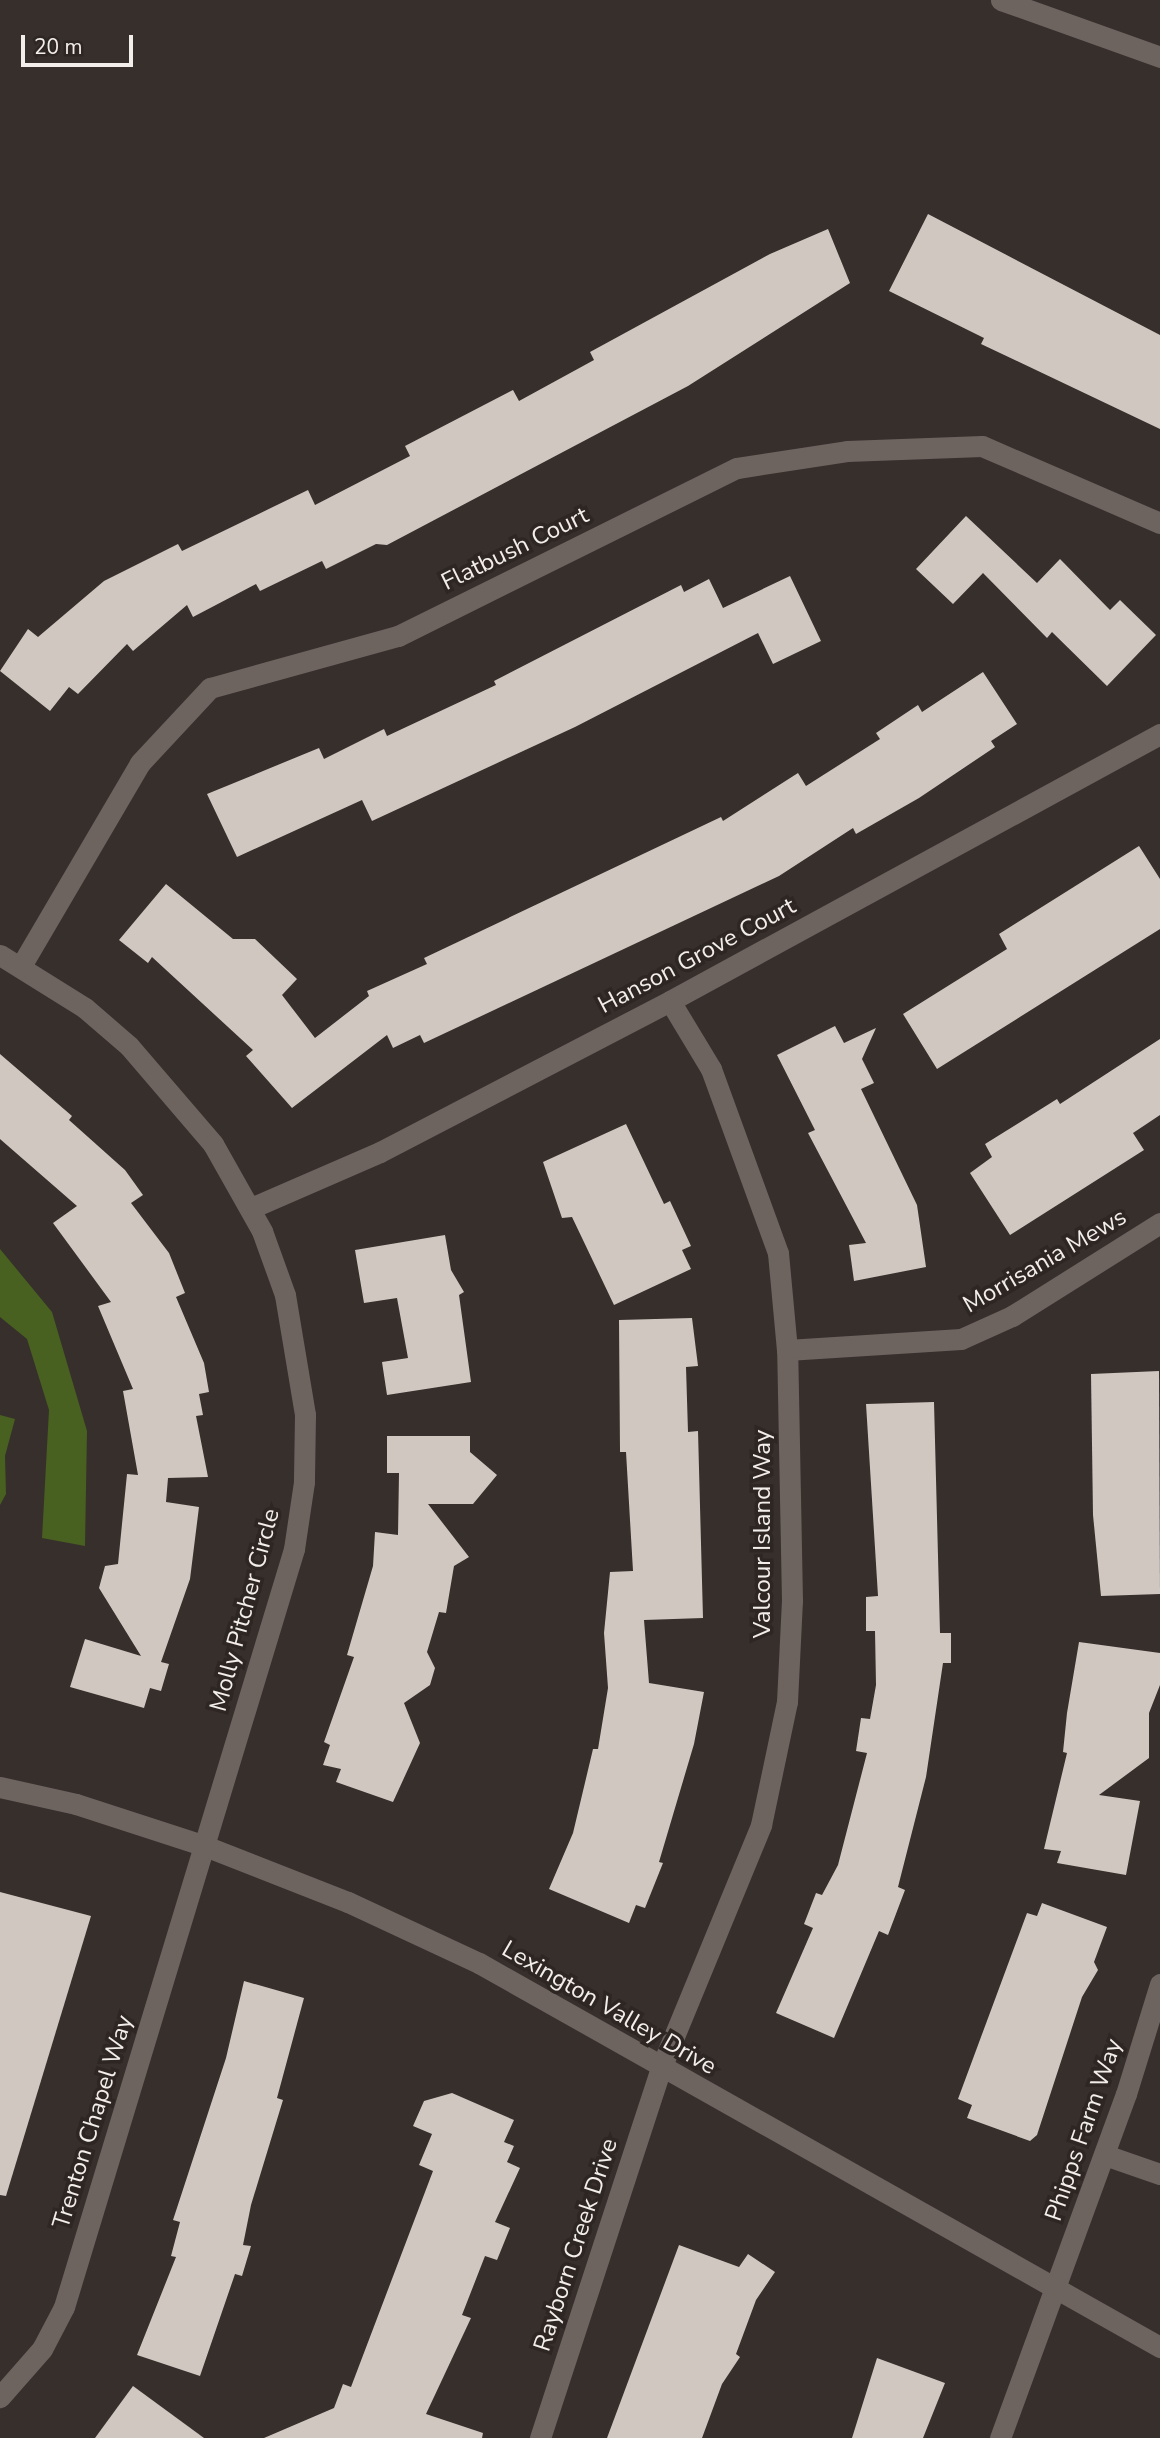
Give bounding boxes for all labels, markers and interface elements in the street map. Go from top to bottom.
scale bar [24,21,136,65]
text: 20 m [34,33,83,61]
street label: Flatbush Court [437,501,593,597]
street label: Hanson Grove Court [593,892,801,1020]
street label: Morrisania Mews [958,1203,1132,1319]
street label: Valcour Island Way [749,1430,777,1638]
street label: Molly Pitcher Circle [204,1506,286,1714]
street label: Lexington Valley Drive [497,1935,721,2081]
street label: Trenton Chapel Way [47,2012,139,2232]
street label: Phipps Farm Way [1039,2035,1129,2225]
street label: Rayborn Creek Drive [528,2135,624,2355]

